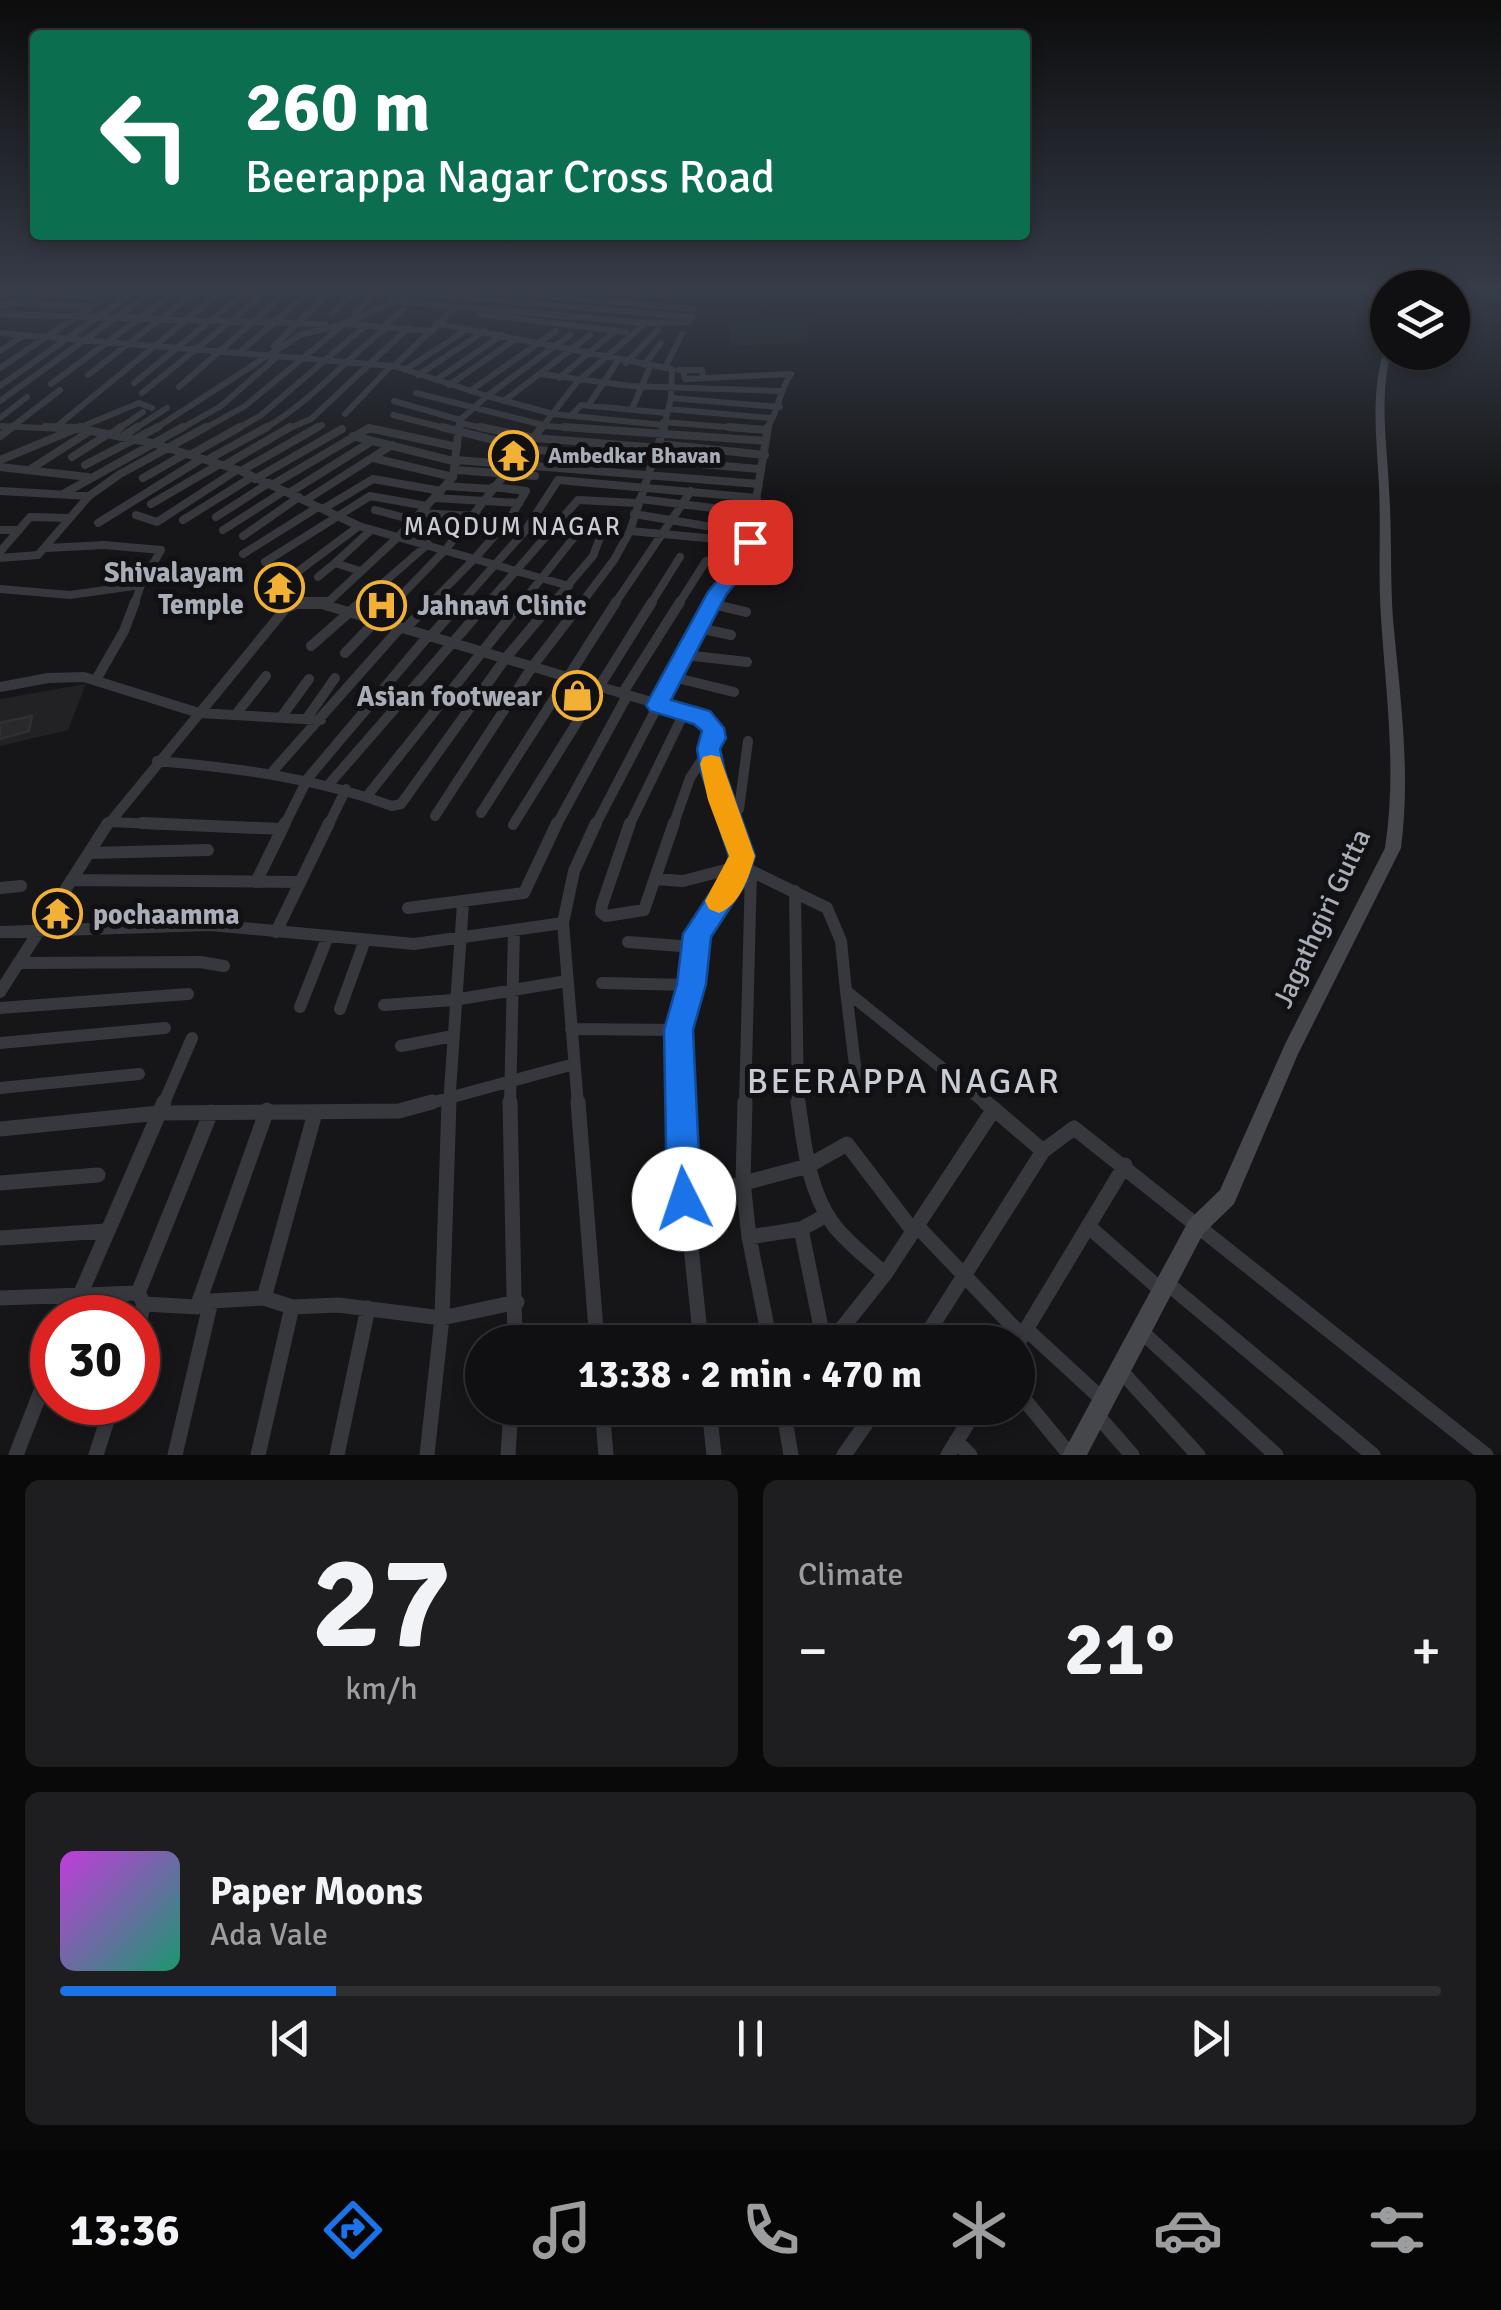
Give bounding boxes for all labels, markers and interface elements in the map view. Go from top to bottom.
text: 260 m [245,64,430,150]
icon: left [80,70,210,200]
text: Beerappa Nagar Cross Road [245,150,775,205]
map controls [1370,270,1470,370]
button: layers [1370,270,1470,370]
temple icon: Ambedkar Bhavan [487,429,539,481]
place label: Ambedkar Bhavan [548,442,721,469]
pin [708,500,793,585]
district label: MAQDUM NAGAR [404,511,622,542]
icon: arrive [723,515,778,570]
place label: Shivalayam Temple [104,556,244,622]
temple icon: Shivalayam Temple [253,562,305,614]
hospital icon: Jahnavi Clinic [356,579,408,631]
place label: Jahnavi Clinic [417,589,587,623]
shop icon: Asian footwear [551,670,603,722]
place label: Asian footwear [357,680,543,714]
street label: Jagathgiri Gutta [1266,824,1378,1013]
temple icon: pochaamma [32,888,84,940]
place label: pochaamma [93,898,240,932]
district label: BEERAPPA NAGAR [747,1060,1061,1103]
position arrow [632,1147,736,1251]
speed limit sign: 30 [30,1295,160,1425]
text: 13:38 · 2 min · 470 m [578,1351,922,1398]
text: 27 [311,1524,452,1684]
text: Climate [798,1555,904,1594]
text: 21° [1064,1603,1175,1696]
text: − [798,1617,828,1685]
text: + [1411,1617,1441,1685]
text: km/h [345,1669,418,1708]
text: Paper Moons [210,1868,423,1915]
text: Ada Vale [210,1915,328,1954]
icon: previous [263,2011,318,2066]
icon: pause [723,2011,778,2066]
icon: next [1183,2011,1238,2066]
icon: directions [318,2195,388,2265]
icon: music [527,2195,597,2265]
icon: phone [736,2195,806,2265]
icon: climate [944,2195,1014,2265]
icon: car [1153,2195,1223,2265]
icon: filters [1362,2195,1432,2265]
text: 13:36 [69,2203,180,2258]

